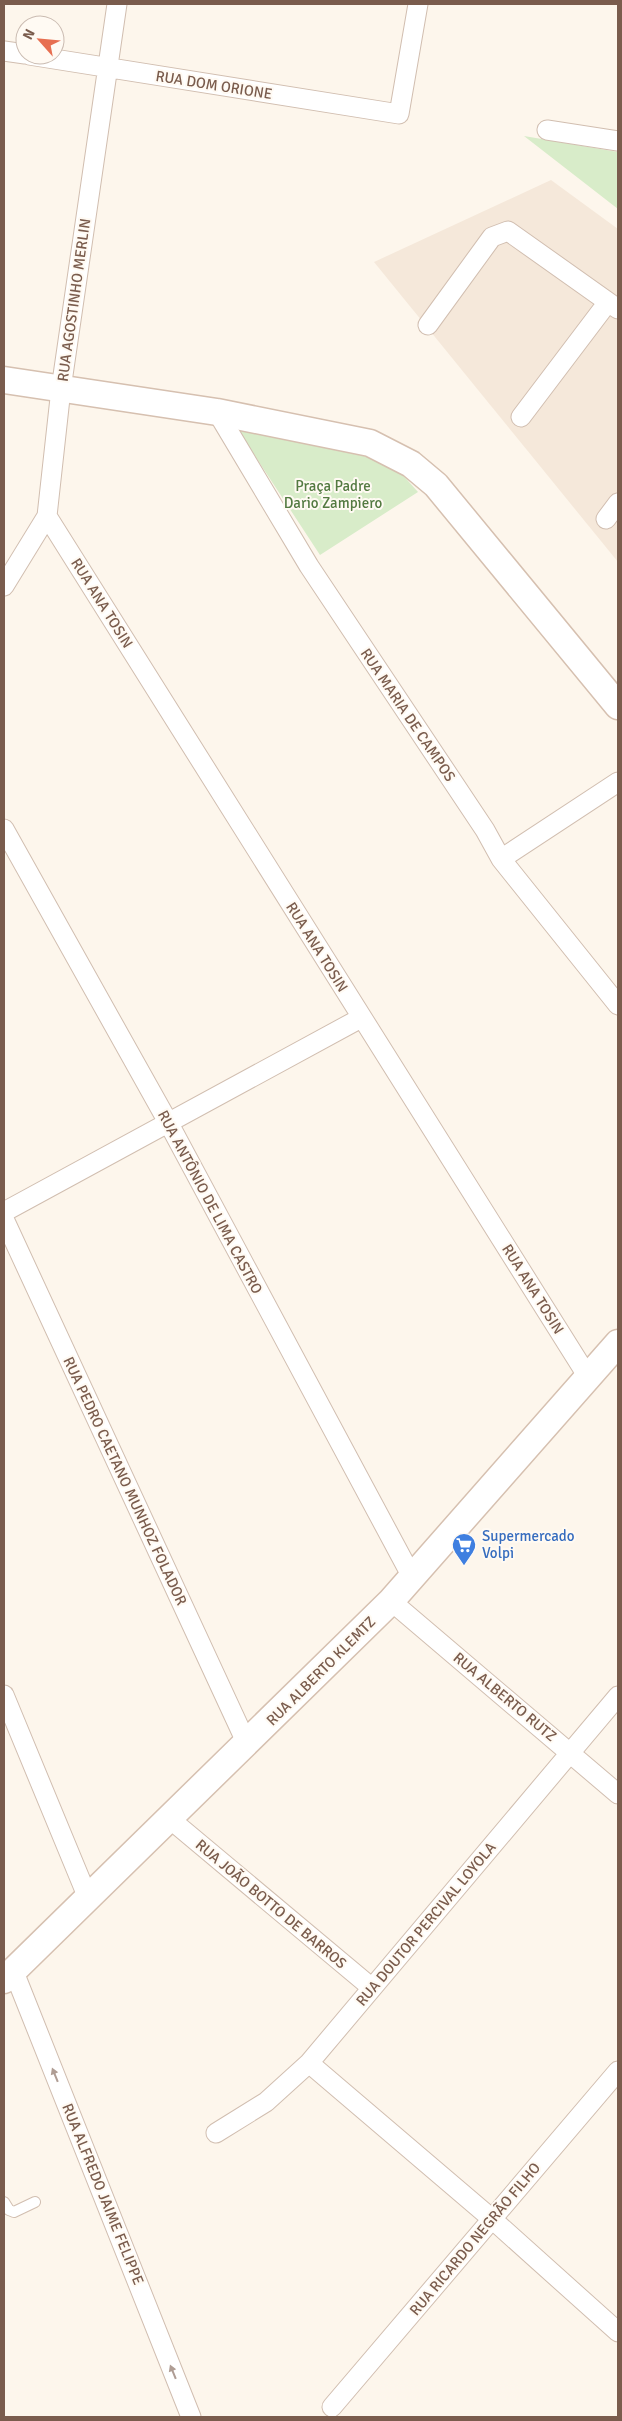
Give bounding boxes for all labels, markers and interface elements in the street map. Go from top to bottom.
north arrow [15,15,65,65]
text: N [19,26,39,43]
street label: RUA DOM ORIONE [154,67,274,103]
street label: RUA AGOSTINHO MERLIN [54,217,94,383]
park label: Praça Padre Dario Zampiero [284,477,382,512]
street label: RUA ANA TOSIN [67,555,137,651]
street label: RUA MARIA DE CAMPOS [357,645,459,785]
street label: RUA ANA TOSIN [282,899,352,995]
street label: RUA ANTÔNIO DE LIMA CASTRO [154,1107,267,1297]
street label: RUA ANA TOSIN [498,1241,568,1337]
street label: RUA PEDRO CAETANO MUNHOZ FOLADOR [59,1354,191,1608]
place label: Supermercado Volpi [482,1527,575,1562]
supermarket icon: Supermercado Volpi [451,1532,477,1566]
street label: RUA ALBERTO KLEMTZ [263,1613,379,1729]
street label: RUA ALBERTO RUTZ [450,1649,560,1745]
street label: RUA JOÃO BOTTO DE BARROS [192,1835,351,1972]
street label: RUA DOUTOR PERCIVAL LOYOLA [352,1839,500,2009]
one-way arrow [51,2067,59,2082]
street label: RUA ALFREDO JAIME FELIPPE [58,2101,148,2287]
street label: RUA RICARDO NEGRÃO FILHO [405,2158,544,2319]
one-way arrow [169,2365,177,2379]

